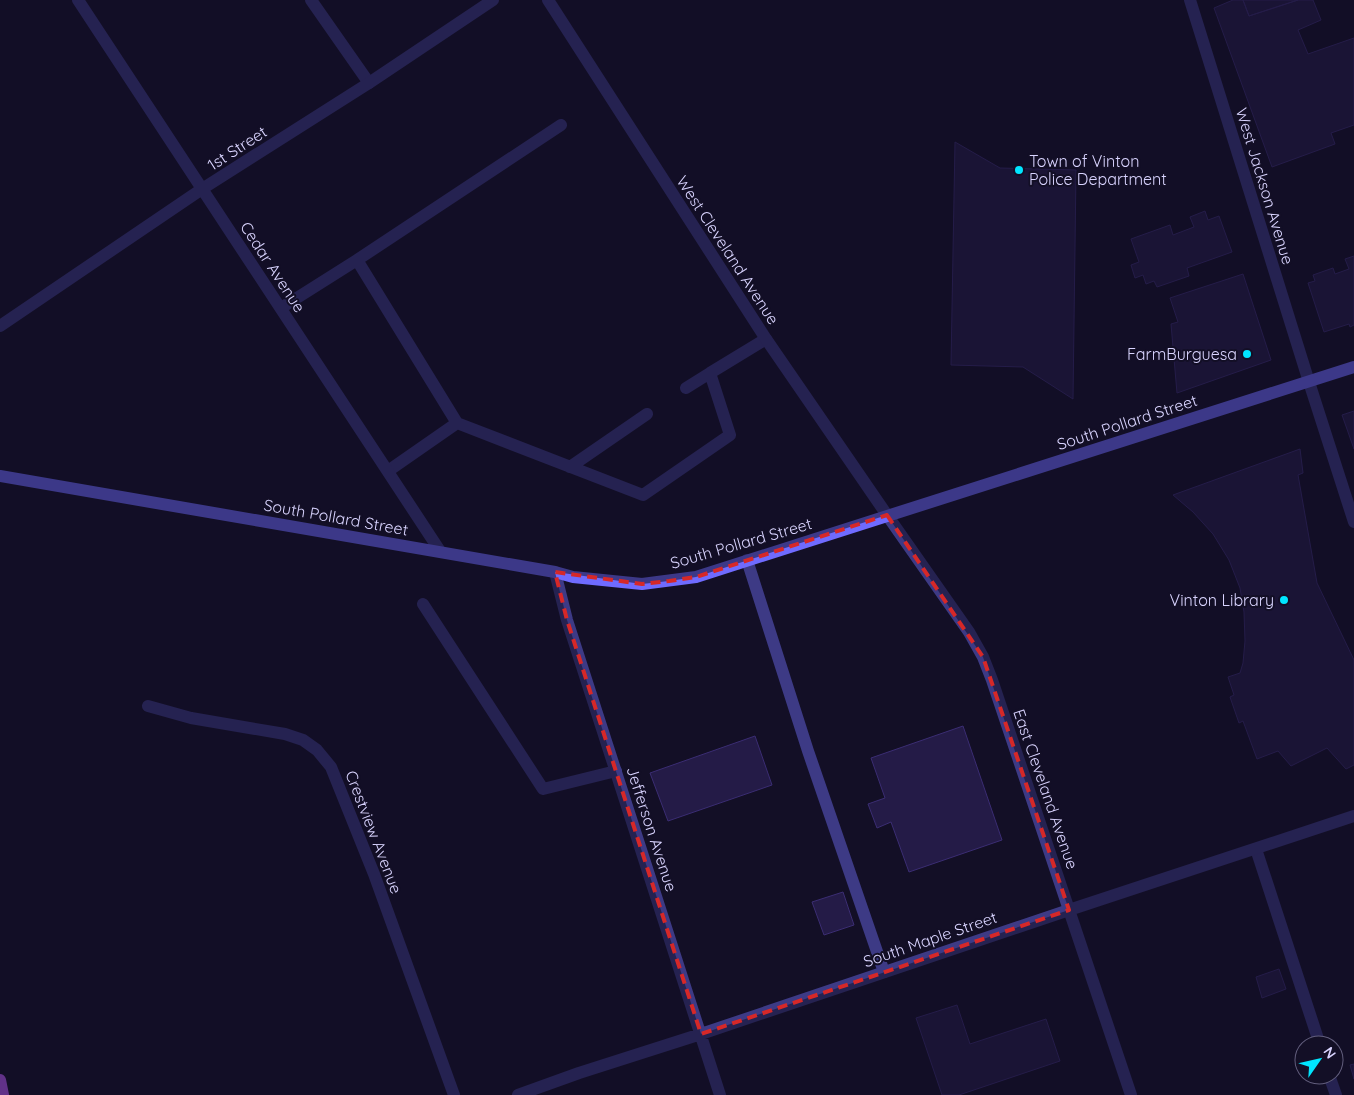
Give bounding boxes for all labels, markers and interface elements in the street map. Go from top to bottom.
street label: West Jackson Avenue [1232,105,1298,267]
street label: 1st Street [203,121,271,175]
place label: Town of Vinton Police Department [1029,151,1167,189]
marker: Town of Vinton Police Department [1013,164,1025,176]
street label: West Cleveland Avenue [672,172,784,328]
street label: Cedar Avenue [236,218,310,316]
place label: FarmBurguesa [1127,344,1237,364]
marker: FarmBurguesa [1241,348,1253,360]
street label: South Pollard Street [1054,390,1200,454]
street label: South Pollard Street [262,494,410,540]
street label: South Pollard Street [668,513,814,573]
place label: Vinton Library [1170,590,1274,610]
marker: Vinton Library [1278,594,1290,606]
street label: East Cleveland Avenue [1009,706,1083,872]
street label: Jefferson Avenue [622,764,682,894]
street label: Crestview Avenue [341,768,407,896]
street label: South Maple Street [861,907,999,971]
north arrow [1294,1035,1344,1085]
text: N [1319,1043,1340,1062]

